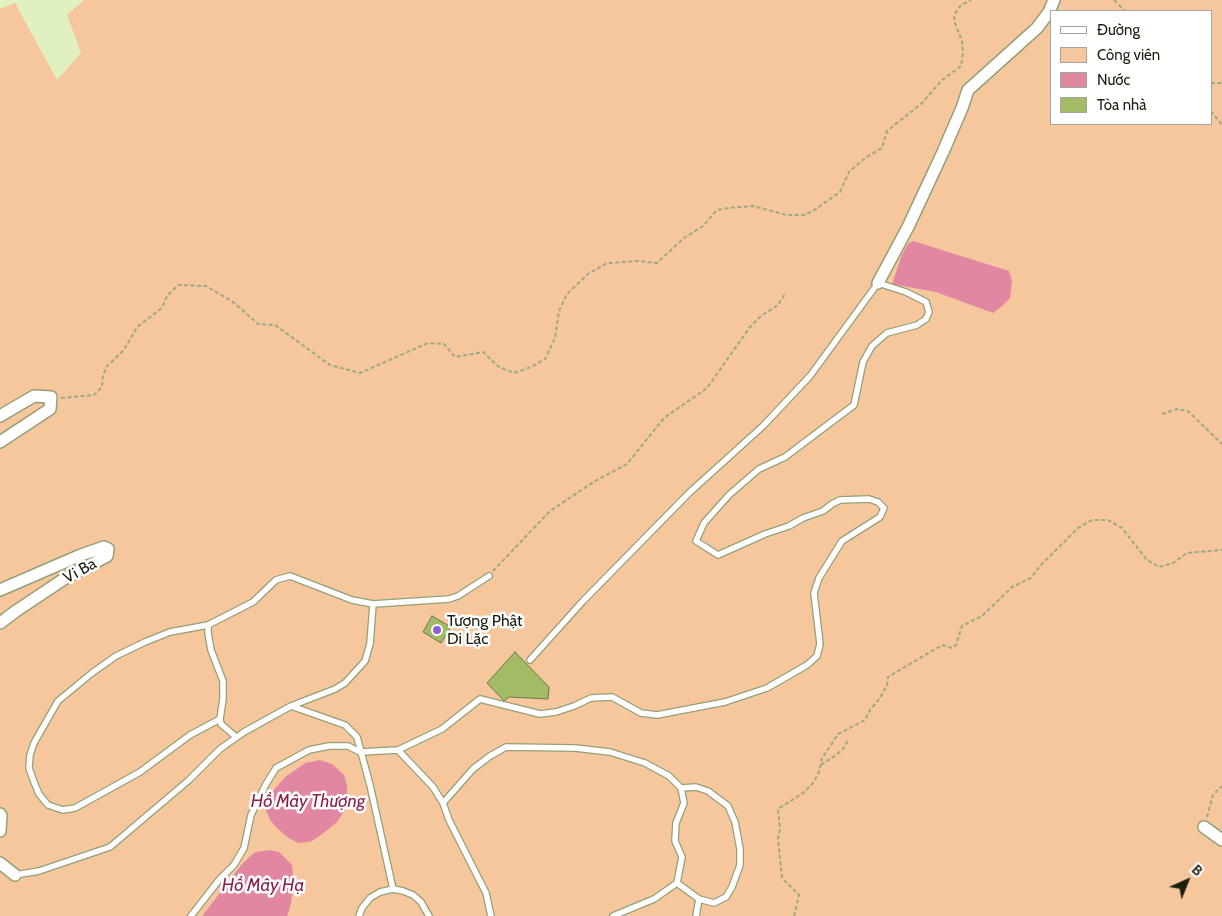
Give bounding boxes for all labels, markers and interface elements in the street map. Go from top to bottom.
legend [1050,10,1212,125]
text: Đường [1097,21,1140,39]
text: Công viên [1097,46,1160,64]
text: Nước [1097,71,1130,89]
text: Tòa nhà [1097,96,1146,114]
street label: Vi Ba [60,554,100,588]
place label: Tượng Phật Di Lặc [447,611,522,649]
marker: Tượng Phật Di Lặc [431,624,443,636]
water label: Hồ Mây Thượng [251,791,365,813]
north arrow [1162,856,1212,906]
text: B [1188,861,1207,880]
water label: Hồ Mây Hạ [222,875,304,897]

